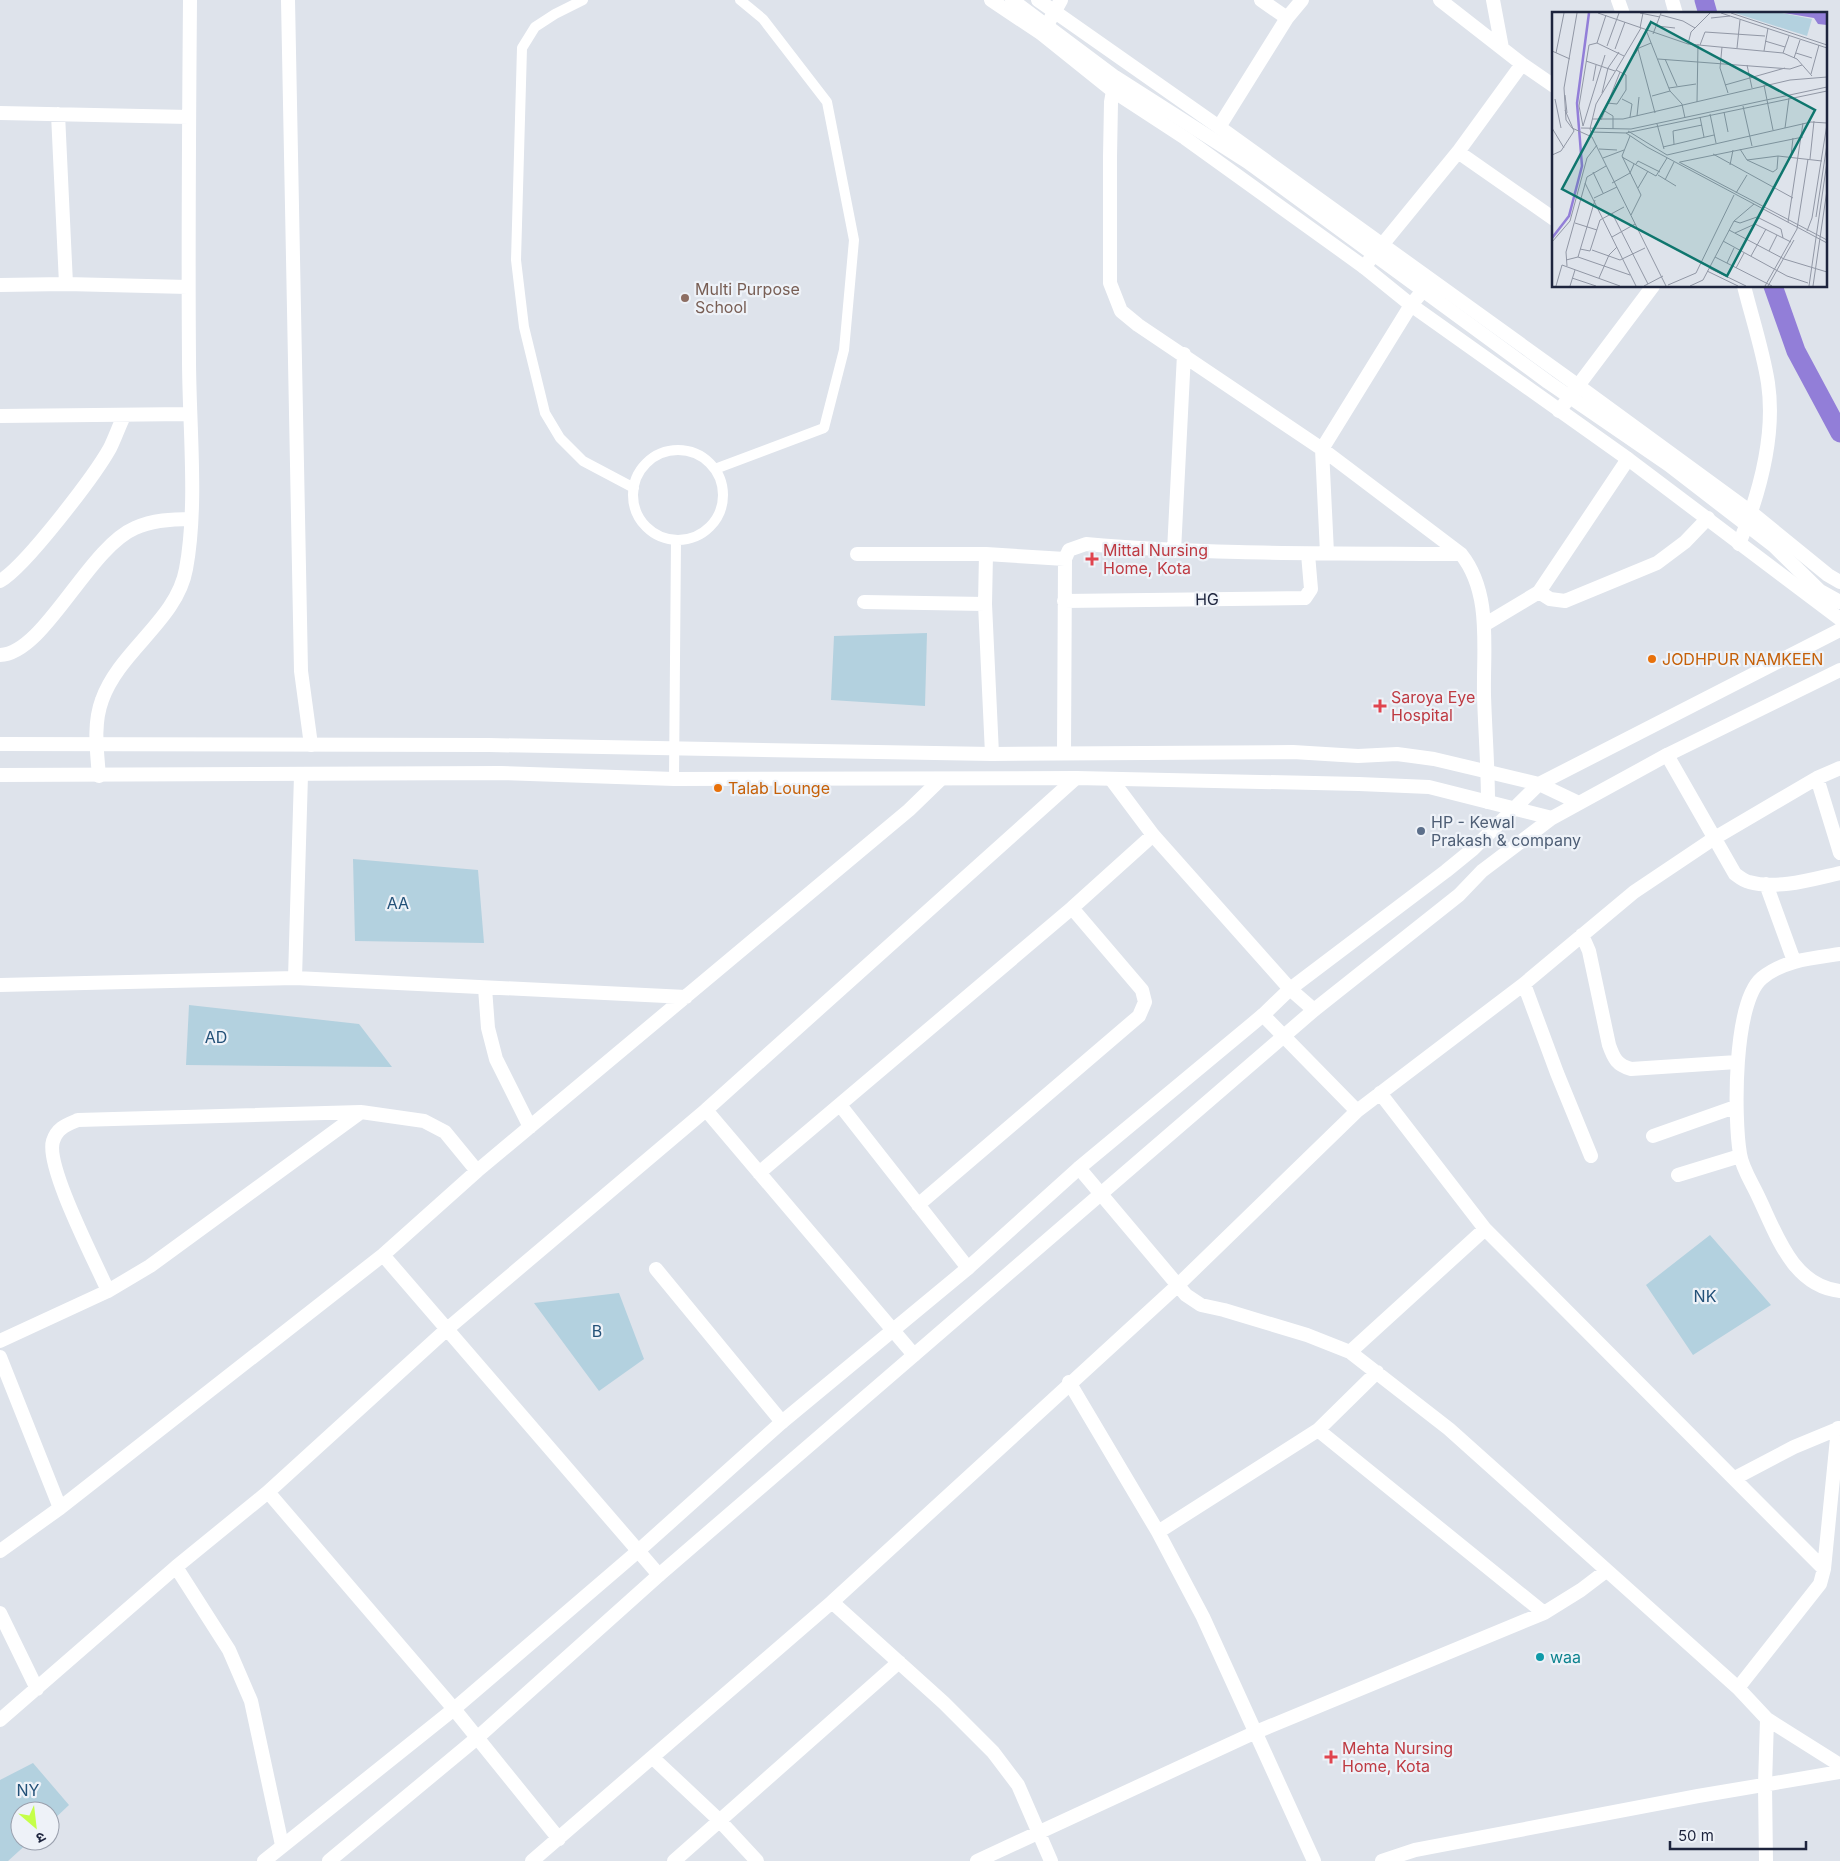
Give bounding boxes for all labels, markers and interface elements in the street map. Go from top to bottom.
inset map [1552,12,1828,288]
place label: Multi Purpose School [695,279,800,317]
marker: Multi Purpose School [679,292,691,304]
place label: Mittal Nursing Home, Kota [1103,540,1208,578]
marker: Mittal Nursing Home, Kota [1085,552,1099,566]
street label: HG [1195,589,1219,609]
place label: JODHPUR NAMKEEN [1662,649,1823,669]
marker: JODHPUR NAMKEEN [1646,653,1658,665]
place label: Saroya Eye Hospital [1391,687,1475,725]
marker: Saroya Eye Hospital [1373,699,1387,713]
place label: Talab Lounge [728,778,830,798]
marker: Talab Lounge [712,782,724,794]
place label: HP - Kewal Prakash & company [1431,812,1581,850]
marker: HP - Kewal Prakash & company [1415,825,1427,837]
park label: AA [387,893,409,913]
park label: AD [205,1027,227,1047]
park label: NK [1694,1286,1717,1306]
park label: B [592,1321,602,1341]
place label: waa [1550,1647,1581,1667]
marker: waa [1534,1651,1546,1663]
place label: Mehta Nursing Home, Kota [1342,1738,1453,1776]
marker: Mehta Nursing Home, Kota [1324,1750,1338,1764]
park label: NY [17,1780,40,1800]
north arrow [10,1801,60,1851]
scale bar [1670,1818,1806,1850]
text: 50 m [1678,1826,1714,1845]
text: उ [33,1828,49,1848]

